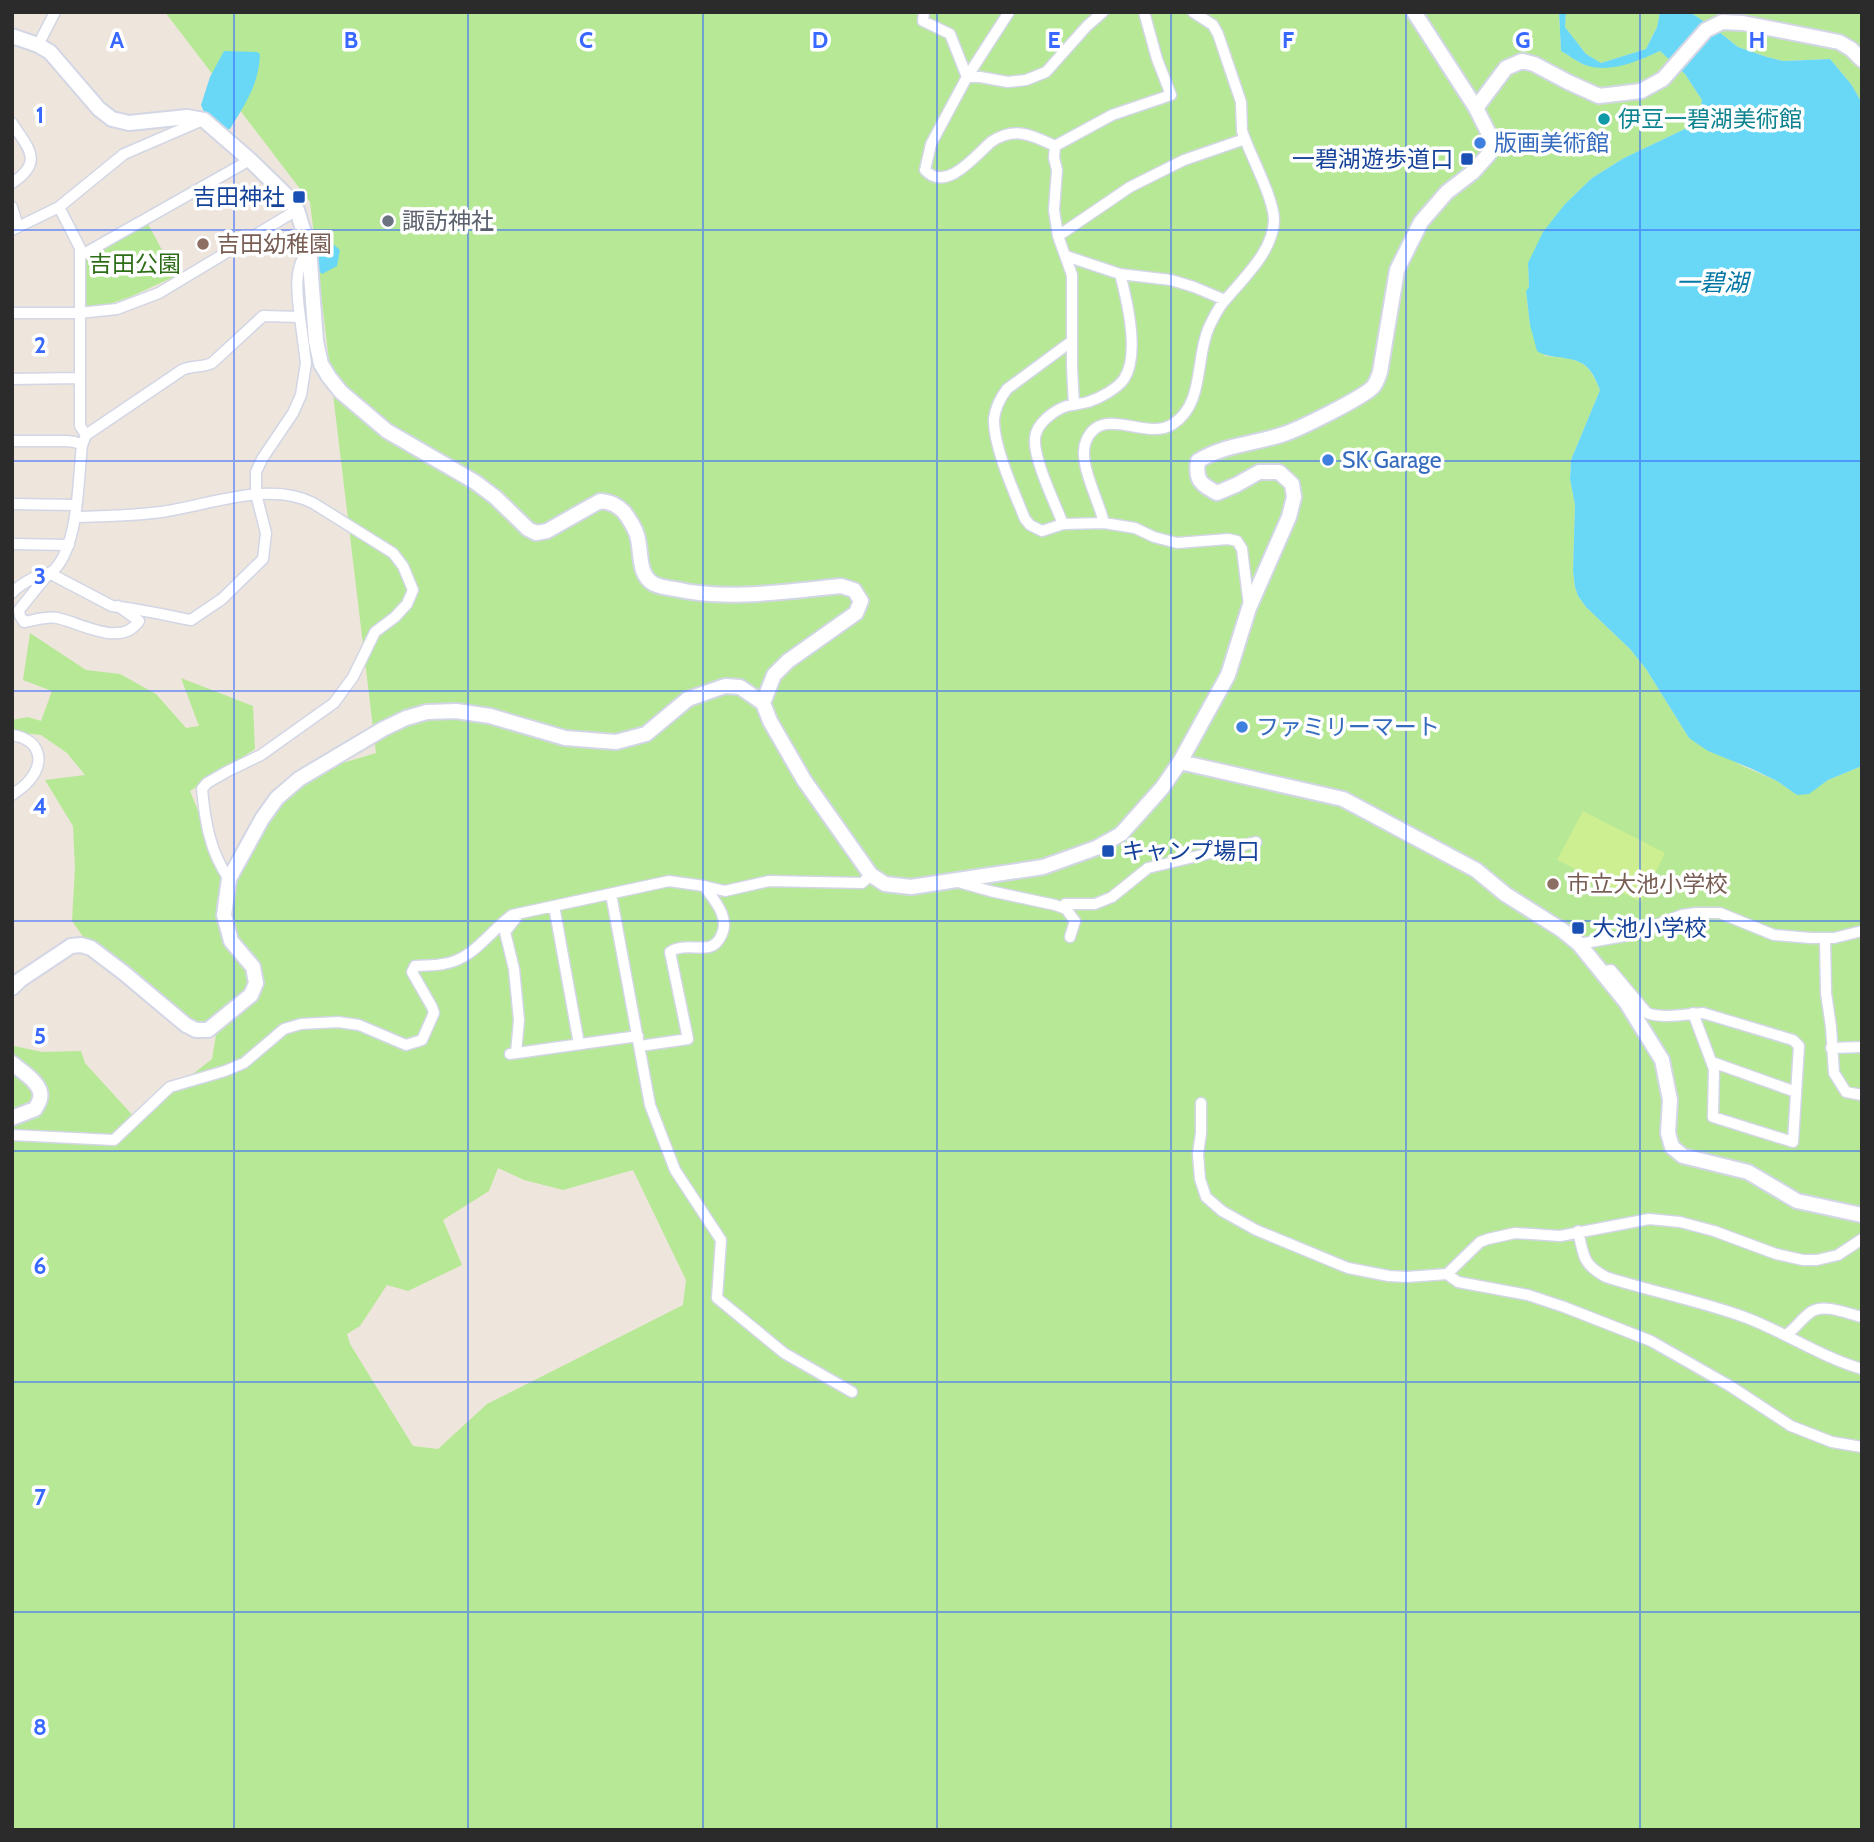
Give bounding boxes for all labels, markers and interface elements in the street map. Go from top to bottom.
text: A [110,26,125,54]
text: B [344,26,358,54]
text: C [579,26,593,54]
text: D [812,26,828,54]
text: E [1047,26,1061,54]
text: F [1282,26,1294,54]
text: G [1515,26,1531,54]
text: H [1749,26,1765,54]
text: 1 [36,101,44,129]
place label: 伊豆一碧湖美術館 [1618,105,1802,133]
marker: 伊豆一碧湖美術館 [1596,111,1612,127]
place label: 版画美術館 [1494,129,1609,157]
marker: 版画美術館 [1472,135,1488,151]
place label: 一碧湖遊歩道口 [1292,145,1453,173]
marker: 一碧湖遊歩道口 [1459,151,1475,167]
place label: 吉田神社 [193,183,285,211]
marker: 吉田神社 [291,189,307,205]
place label: 諏訪神社 [402,207,494,235]
marker: 諏訪神社 [380,213,396,229]
place label: 吉田幼稚園 [217,230,332,258]
marker: 吉田幼稚園 [195,236,211,252]
park label: 吉田公園 [89,250,181,278]
water label: 一碧湖 [1676,268,1752,297]
text: 2 [34,331,46,359]
place label: SK Garage [1342,446,1442,474]
marker: SK Garage [1320,452,1336,468]
text: 3 [34,562,46,590]
place label: ファミリーマート [1256,713,1440,741]
marker: ファミリーマート [1234,719,1250,735]
text: 4 [33,792,47,820]
place label: キャンプ場口 [1122,837,1259,865]
marker: キャンプ場口 [1100,843,1116,859]
place label: 市立大池小学校 [1567,870,1728,898]
marker: 市立大池小学校 [1545,876,1561,892]
place label: 大池小学校 [1592,914,1707,942]
marker: 大池小学校 [1570,920,1586,936]
text: 5 [34,1022,46,1050]
text: 6 [34,1252,46,1280]
text: 7 [34,1483,46,1511]
text: 8 [33,1713,47,1741]

